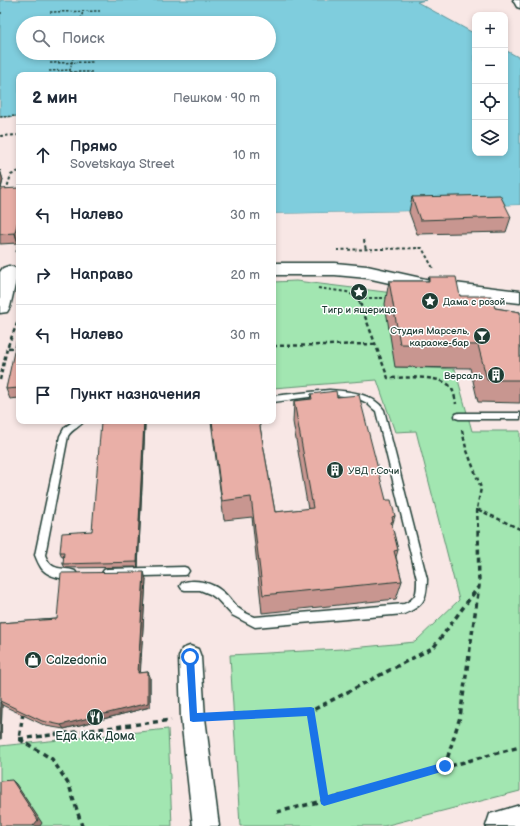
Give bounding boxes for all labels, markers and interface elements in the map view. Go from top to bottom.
map controls [472,12,508,156]
button: + [472,12,508,48]
search box [16,16,276,60]
icon: search [30,27,52,49]
text: Поиск [62,29,105,48]
button: − [472,48,508,84]
button: locate [472,84,508,120]
text: 2 мин [32,88,78,108]
text: Пешком · 90 m [173,90,260,106]
button: layers [472,120,508,156]
text: Прямо [70,137,117,156]
icon: ahead [32,144,54,166]
text: 10 m [233,147,260,163]
text: Sovetskaya Street [70,156,175,172]
icon: left [32,204,54,226]
text: Налево [70,205,123,224]
text: 30 m [230,207,260,223]
icon: right [32,264,54,286]
text: Направо [70,265,133,284]
text: 20 m [230,267,260,283]
place icon: Тигр и ящерица [349,282,369,302]
place icon: Дама с розой [420,291,440,311]
place label: Дама с розой [443,296,506,308]
place label: Тигр и ящерица [322,304,396,316]
icon: left [32,324,54,346]
text: Налево [70,325,123,344]
place label: Студия Марсель, караоке-бар [390,325,469,349]
bar icon: Студия Марсель, караоке-бар [472,326,492,346]
text: 30 m [230,327,260,343]
building icon: Версаль [486,365,506,385]
place label: Версаль [444,370,483,382]
icon: arrive [32,384,54,406]
text: Пункт назначения [70,385,201,404]
building icon: УВД г.Сочи [325,460,345,480]
place label: УВД г.Сочи [348,465,399,477]
route start [181,648,199,666]
shop icon: Calzedonia [23,650,43,670]
place label: Calzedonia [46,653,107,668]
restaurant icon: Еда Как Дома [85,707,105,727]
place label: Еда Как Дома [55,729,135,744]
route end [436,757,454,775]

